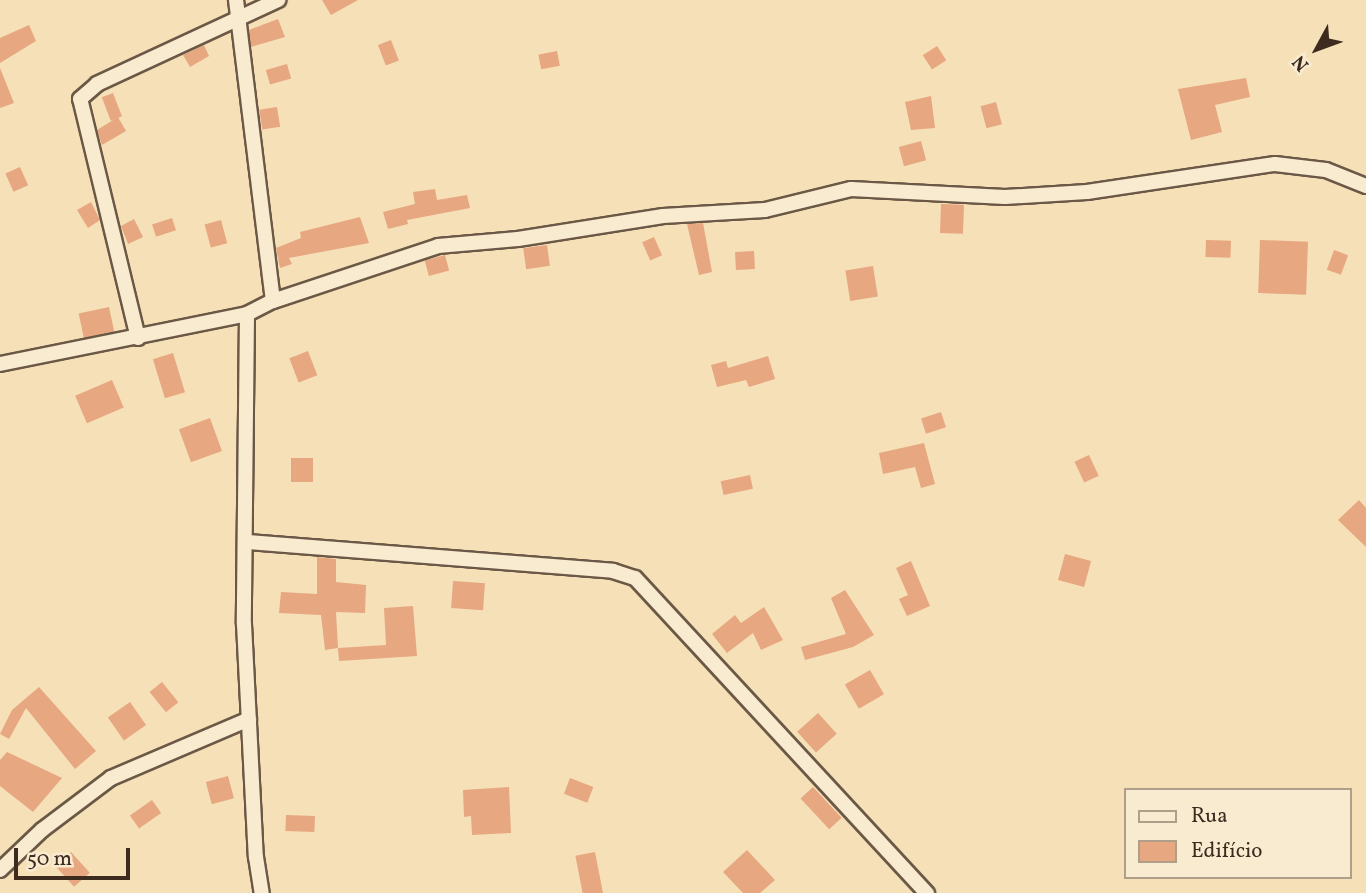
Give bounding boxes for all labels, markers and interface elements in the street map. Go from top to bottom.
north arrow [1282,14,1352,84]
text: N [1287,49,1315,77]
legend [1124,788,1352,879]
text: Rua [1191,802,1228,831]
scale bar [18,834,133,878]
text: Edifício [1191,837,1263,866]
text: 50 m [27,845,72,874]

